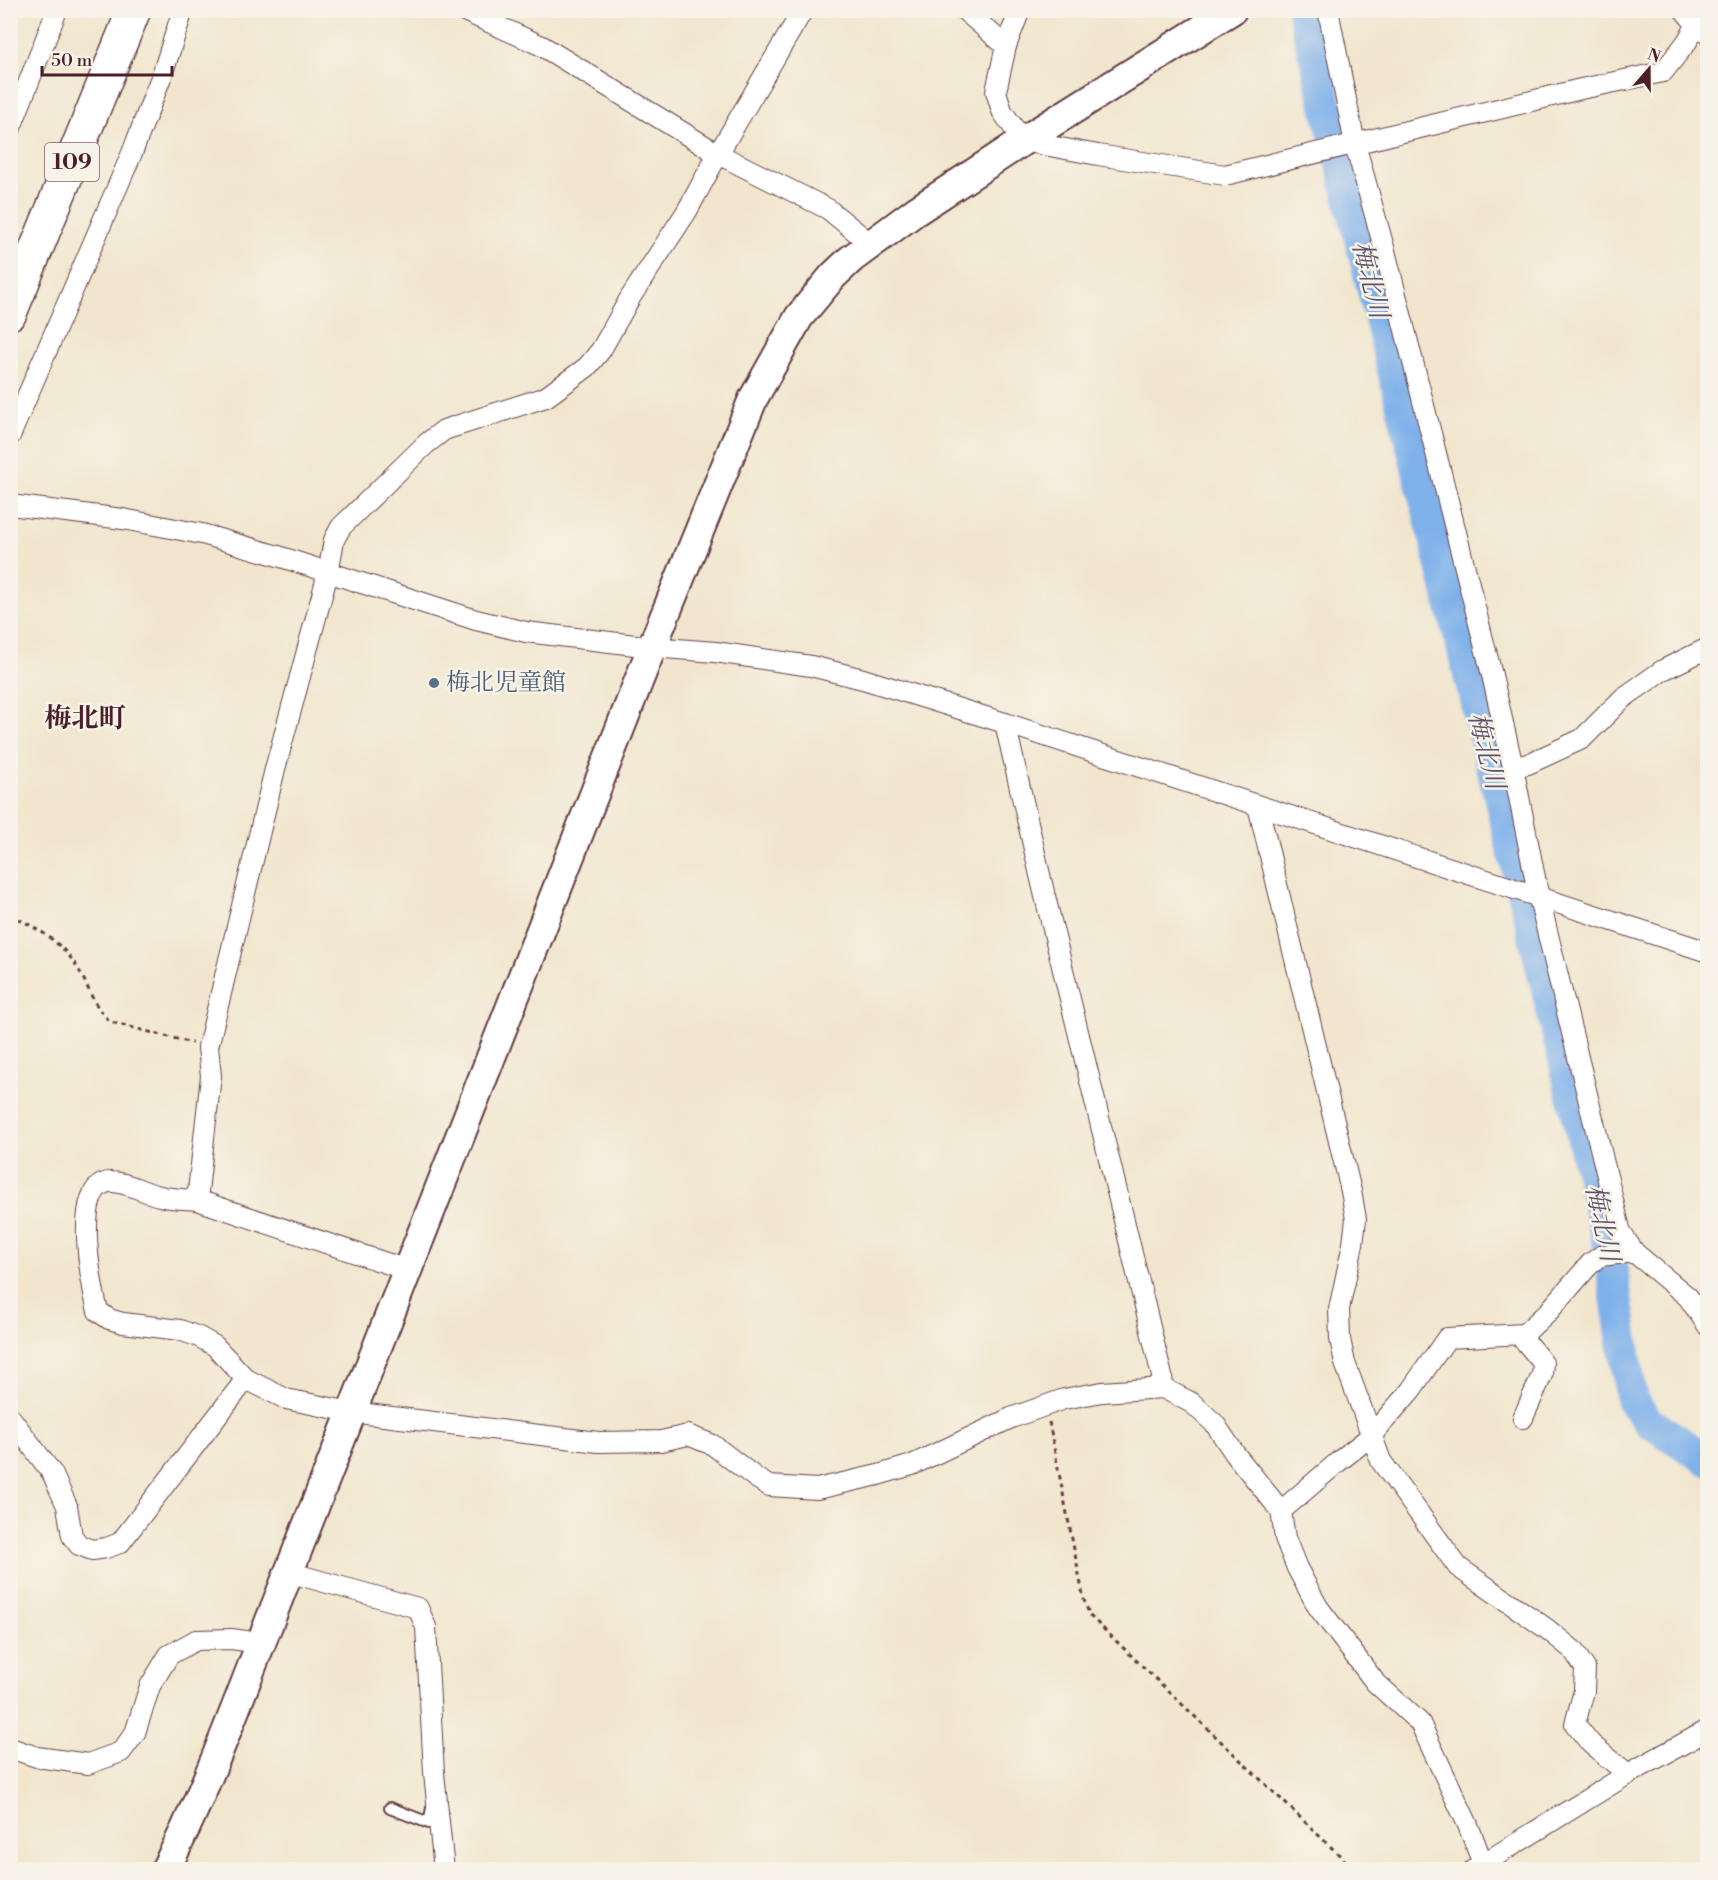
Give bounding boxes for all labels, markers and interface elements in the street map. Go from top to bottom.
scale bar [42,39,172,77]
north arrow [1619,39,1679,99]
text: N [1644,44,1663,68]
text: 50 m [51,49,93,72]
road number: 109 [45,143,99,181]
water label: 梅北川 [1345,238,1396,325]
place label: 梅北児童館 [446,668,566,698]
marker: 梅北児童館 [427,676,441,690]
district label: 梅北町 [45,702,126,736]
water label: 梅北川 [1461,709,1512,796]
water label: 梅北川 [1578,1182,1626,1267]

